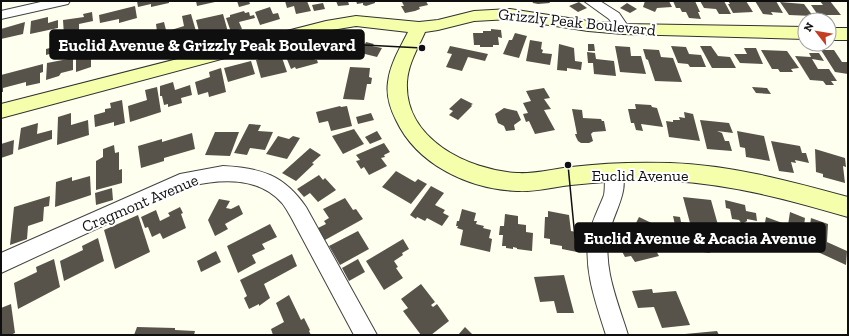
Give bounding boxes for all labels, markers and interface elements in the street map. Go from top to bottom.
street label: Grizzly Peak Boulevard [497,4,657,40]
north arrow [797,12,837,52]
text: N [801,20,817,34]
callout: Euclid Avenue & Grizzly Peak Boulevard [50,30,364,59]
text: Euclid Avenue & Grizzly Peak Boulevard [58,35,356,55]
street label: Euclid Avenue [591,166,689,185]
street label: Cragmont Avenue [79,170,201,236]
callout: Euclid Avenue & Acacia Avenue [575,223,825,252]
text: Euclid Avenue & Acacia Avenue [584,228,816,248]

